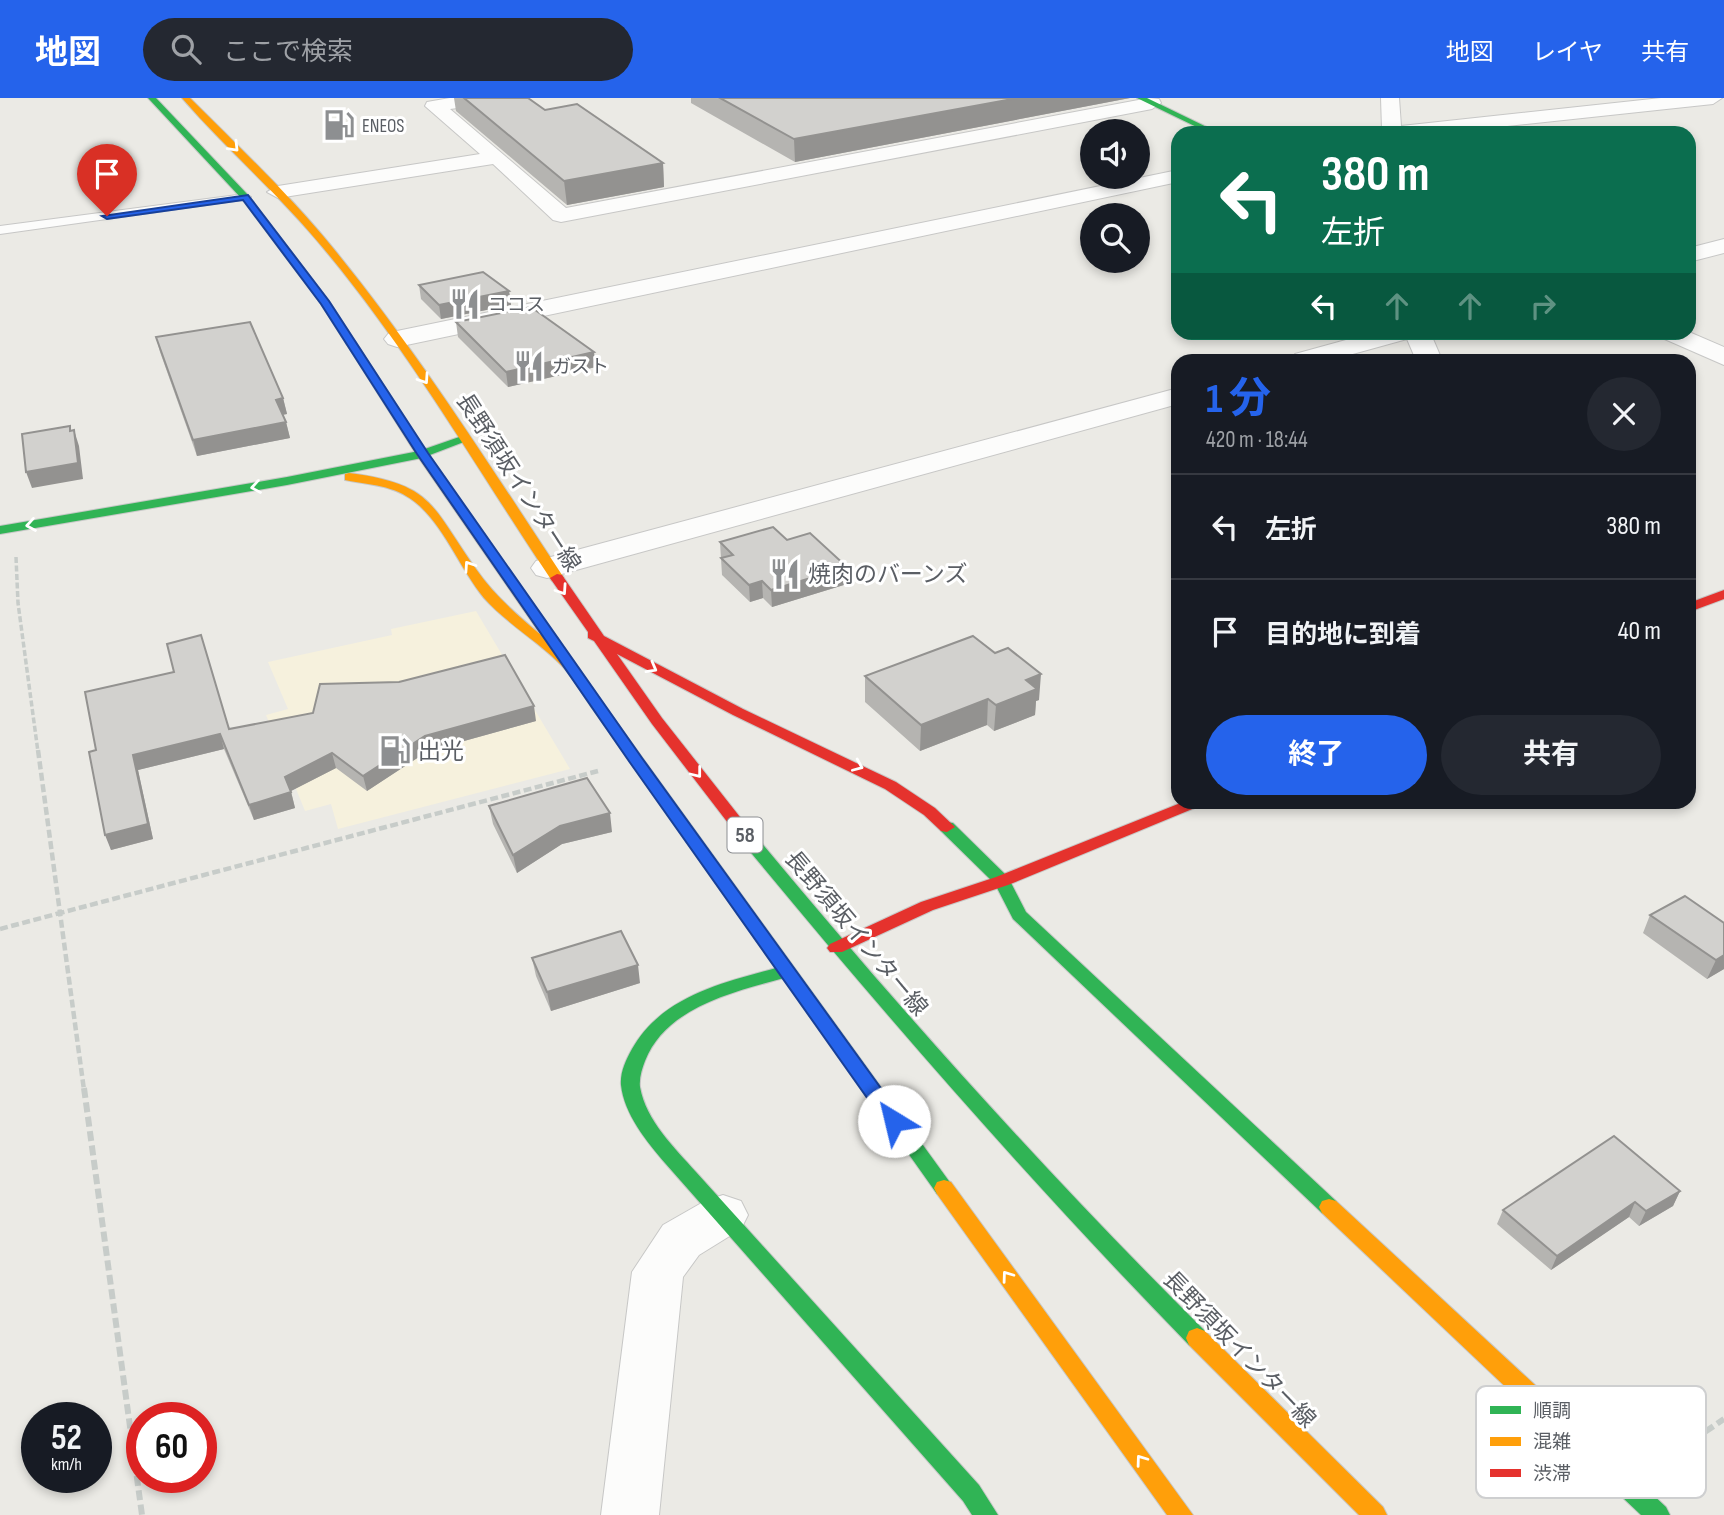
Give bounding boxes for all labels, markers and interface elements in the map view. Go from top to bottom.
search box [143,18,633,81]
icon: search [167,30,205,68]
text: 地図 [35,33,101,73]
text: ここで検索 [223,37,353,68]
text: 地図 [1446,38,1494,67]
text: レイヤ [1532,38,1603,67]
text: 共有 [1641,38,1689,67]
fuel station icon: ENEOS [322,108,356,142]
place label: ENEOS [362,115,404,138]
map controls [1080,119,1150,273]
button: sound [1080,119,1150,189]
one-way arrow [225,139,238,152]
pin [77,144,137,216]
text: 380 m [1321,146,1430,205]
icon: left [1206,154,1297,245]
icon: arrive [88,155,126,193]
button: search [1080,203,1150,273]
text: 左折 [1321,214,1385,253]
restaurant icon: ココス [448,287,482,321]
icon: left [1305,287,1343,325]
icon: ahead [1378,287,1416,325]
icon: ahead [1451,287,1489,325]
icon: right [1524,287,1562,325]
place label: ココス [488,294,545,317]
restaurant icon: ガスト [512,349,546,383]
place label: ガスト [552,356,609,379]
one-way arrow [416,371,428,384]
text: 1 分 [1206,374,1271,425]
button: close [1587,377,1661,451]
street label: 長野須坂インター線 [450,388,586,577]
text: 420 m · 18:44 [1206,426,1308,454]
one-way arrow [250,479,262,494]
icon: left [1206,508,1244,546]
text: 380 m [1606,511,1661,542]
text: 左折 [1265,515,1317,546]
one-way arrow [26,517,37,532]
restaurant icon: 焼肉のバーンズ [768,557,802,591]
one-way arrow [465,561,478,574]
place label: 焼肉のバーンズ [808,561,967,589]
one-way arrow [554,582,566,595]
icon: arrive [1206,613,1244,651]
text: 40 m [1618,616,1661,647]
text: 目的地に到着 [1265,620,1421,651]
one-way arrow [645,660,658,674]
button: 終了 [1206,715,1427,795]
button: 共有 [1441,715,1661,795]
fuel station icon: 出光 [378,734,412,768]
place label: 出光 [418,738,464,766]
one-way arrow [850,758,863,772]
one-way arrow [689,766,702,778]
road number: 58 [728,818,762,852]
street label: 長野須坂インター線 [779,845,933,1022]
position arrow [857,1084,931,1158]
street label: 長野須坂インター線 [1157,1266,1321,1434]
one-way arrow [1002,1271,1015,1284]
legend [1476,1386,1706,1498]
text: 順調 [1533,1400,1571,1423]
speed limit sign: 60 [126,1402,217,1493]
text: 52 [51,1417,82,1460]
text: 混雑 [1533,1431,1571,1454]
text: km/h [51,1454,82,1475]
one-way arrow [1137,1455,1149,1468]
text: 渋滞 [1533,1463,1571,1486]

